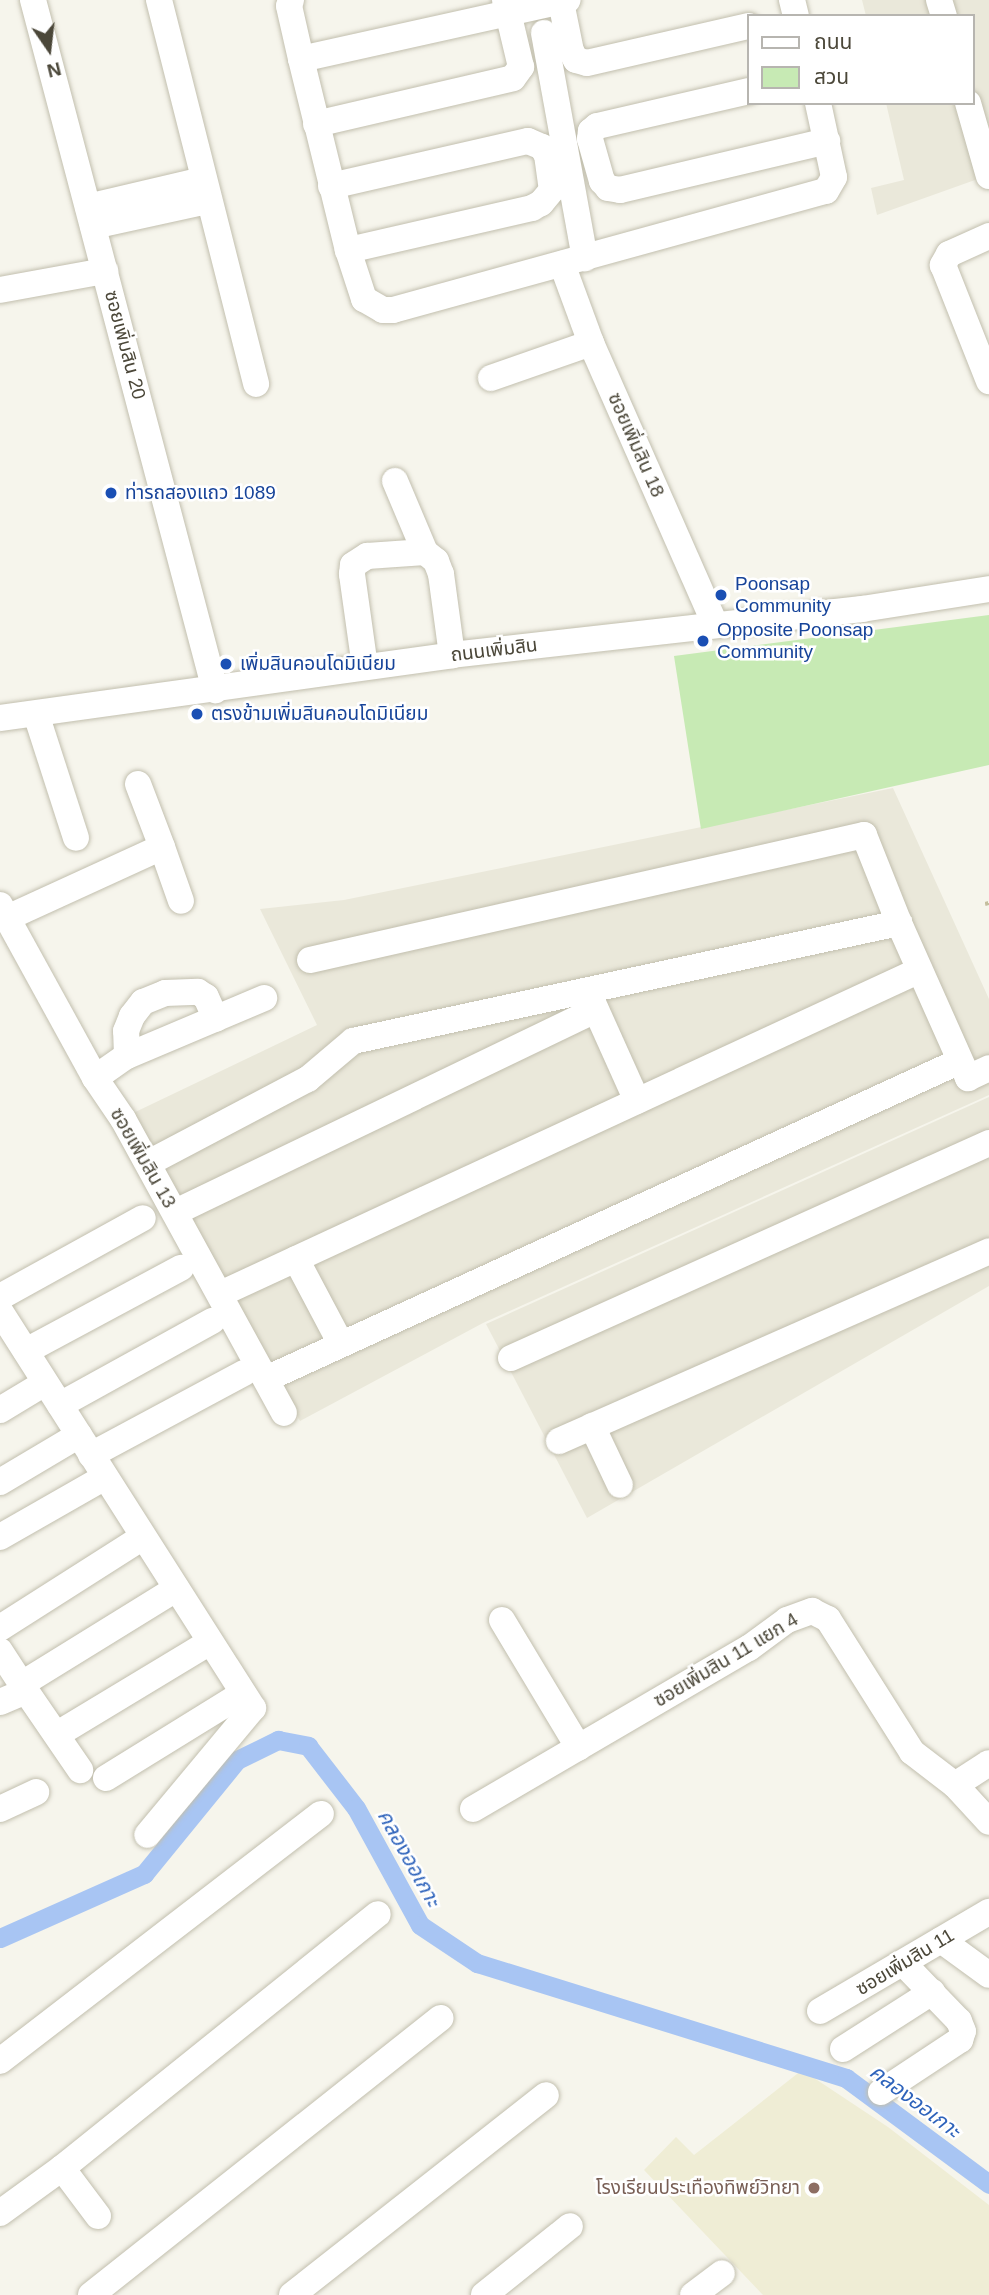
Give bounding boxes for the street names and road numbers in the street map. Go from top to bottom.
street label: ซอยเพิ่มสิน 20 [100,288,150,402]
street label: ซอยเพิ่มสิน 18 [603,389,669,501]
street label: ถนนเพิ่มสิน [449,633,539,667]
street label: ซอยเพิ่มสิน 13 [105,1104,181,1212]
street label: ซอยเพิ่มสิน 11 แยก 4 [650,1608,802,1712]
street label: ซอยเพิ่มสิน 11 [852,1924,958,2000]

